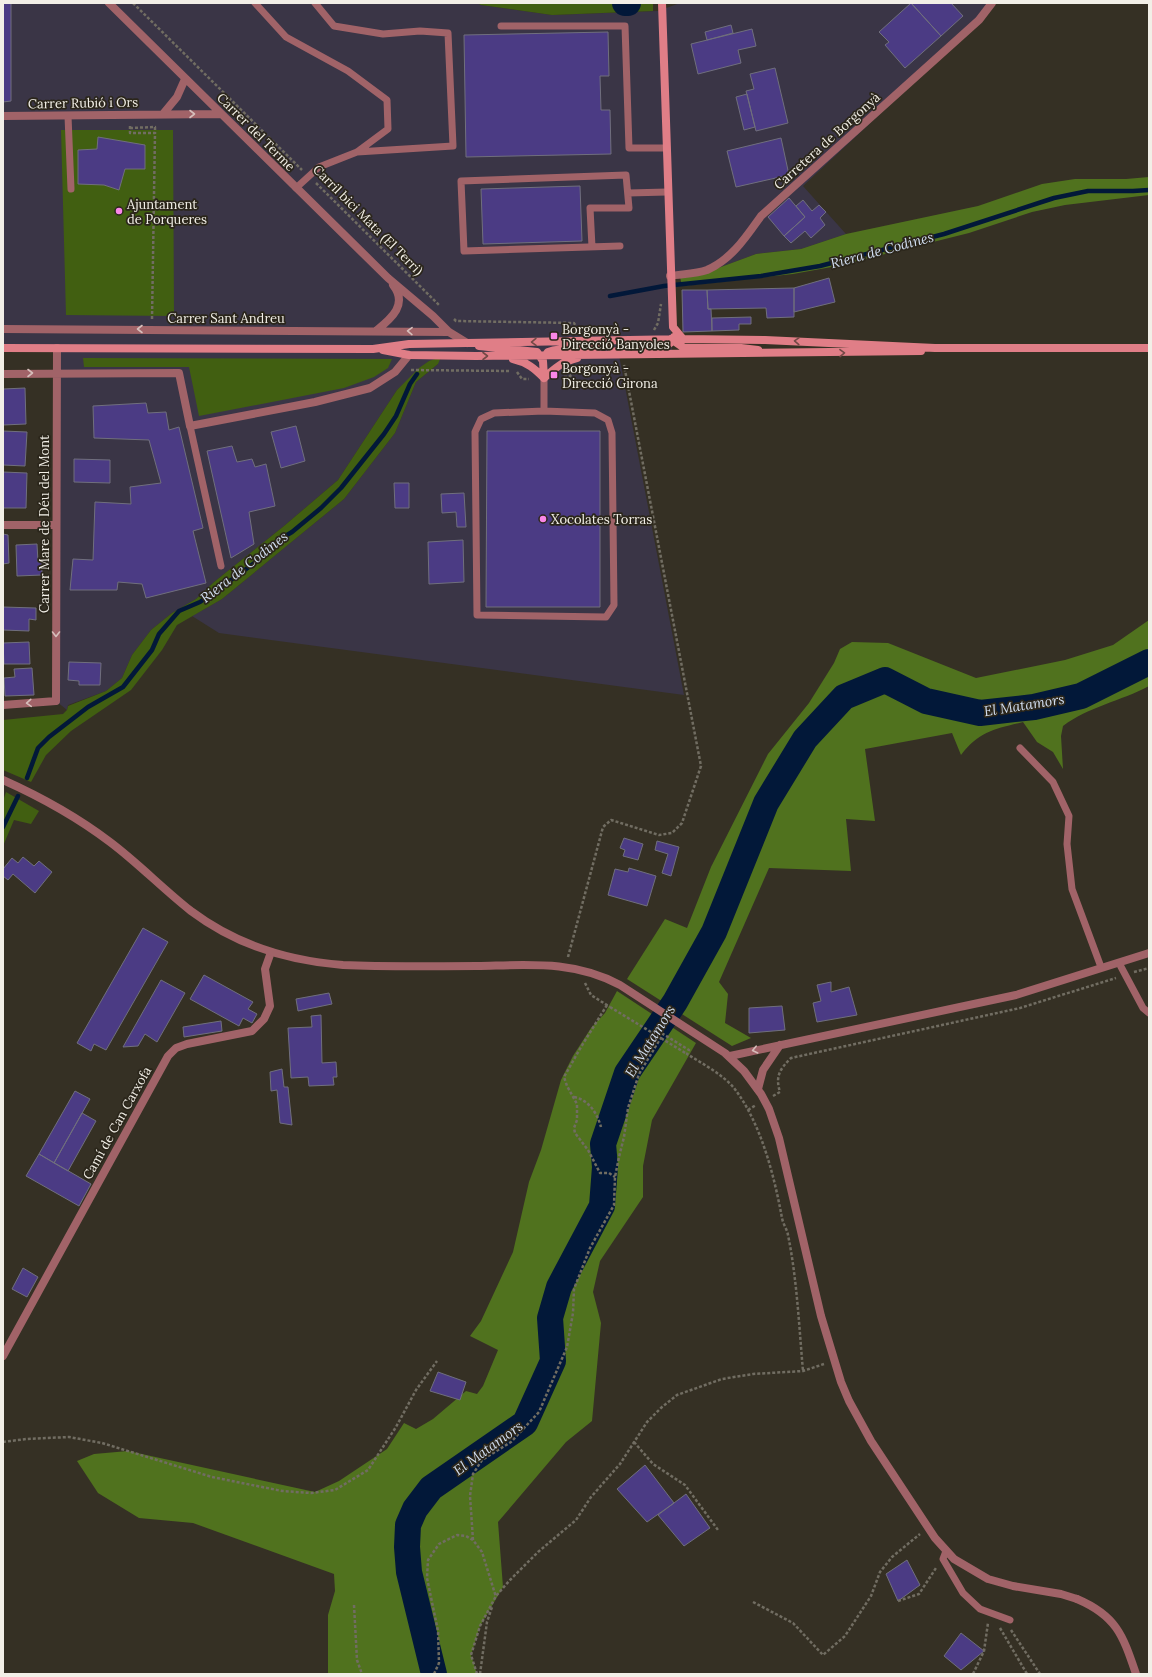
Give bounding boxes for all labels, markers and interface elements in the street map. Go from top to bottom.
street label: Carrer del Terme [213,89,299,175]
street label: Carretera de Borgonyà [770,89,884,193]
street label: Carrer Rubió i Ors [28,94,138,112]
one-way arrow [189,110,195,118]
street label: Carril bici Mata (El Terri) [309,161,427,279]
place label: Ajuntament de Porqueres [126,196,207,228]
marker: Ajuntament de Porqueres [114,206,124,216]
water label: Riera de Codines [828,228,936,272]
street label: Carrer Sant Andreu [167,310,285,327]
place label: Borgonyà - Direcció Banyoles [562,321,670,353]
one-way arrow [137,325,143,333]
one-way arrow [407,327,413,335]
marker: Borgonyà - Direcció Banyoles [549,331,559,341]
one-way arrow [794,337,800,346]
one-way arrow [531,338,537,346]
one-way arrow [839,349,845,357]
one-way arrow [482,352,488,360]
place label: Borgonyà - Direcció Girona [562,360,658,392]
one-way arrow [27,369,33,377]
marker: Borgonyà - Direcció Girona [549,370,559,380]
street label: Carrer Mare de Déu del Mont [36,435,53,613]
place label: Xocolates Torras [551,511,652,528]
marker: Xocolates Torras [538,514,548,524]
water label: Riera de Codines [197,527,291,607]
one-way arrow [52,631,60,637]
water label: El Matamors [982,690,1066,720]
one-way arrow [26,698,32,707]
water label: El Matamors [621,1002,679,1080]
one-way arrow [751,1046,758,1054]
street label: Camí de Can Carxofa [79,1063,155,1183]
water label: El Matamors [450,1417,526,1479]

